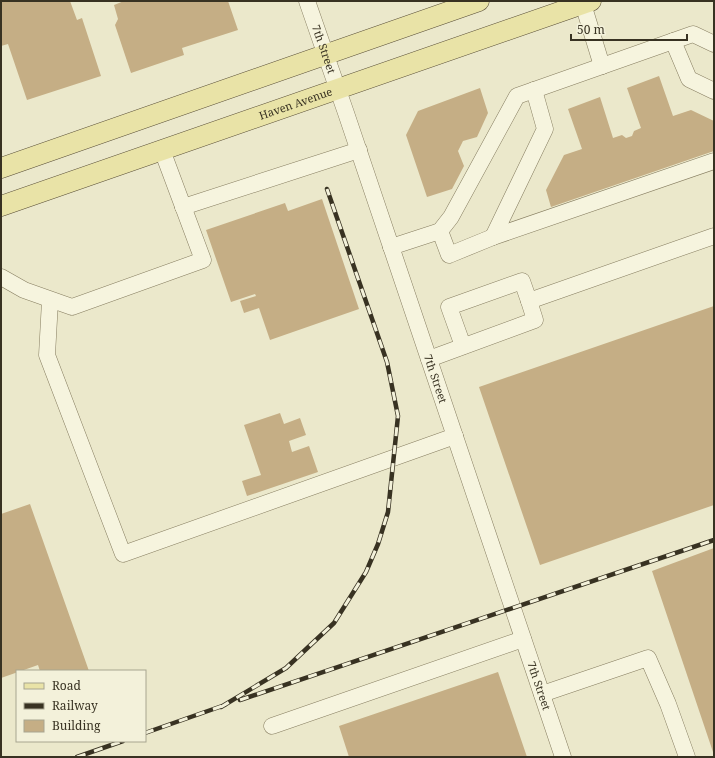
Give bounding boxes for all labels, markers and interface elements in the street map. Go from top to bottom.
scale bar [571,16,687,42]
text: 50 m [577,21,605,38]
street label: 7th Street [309,23,340,75]
street label: Haven Avenue [257,83,334,123]
street label: 7th Street [421,352,451,405]
street label: 7th Street [524,659,555,712]
legend [16,670,146,742]
text: Road [52,677,82,694]
text: Railway [52,697,98,714]
text: Building [52,717,101,734]

